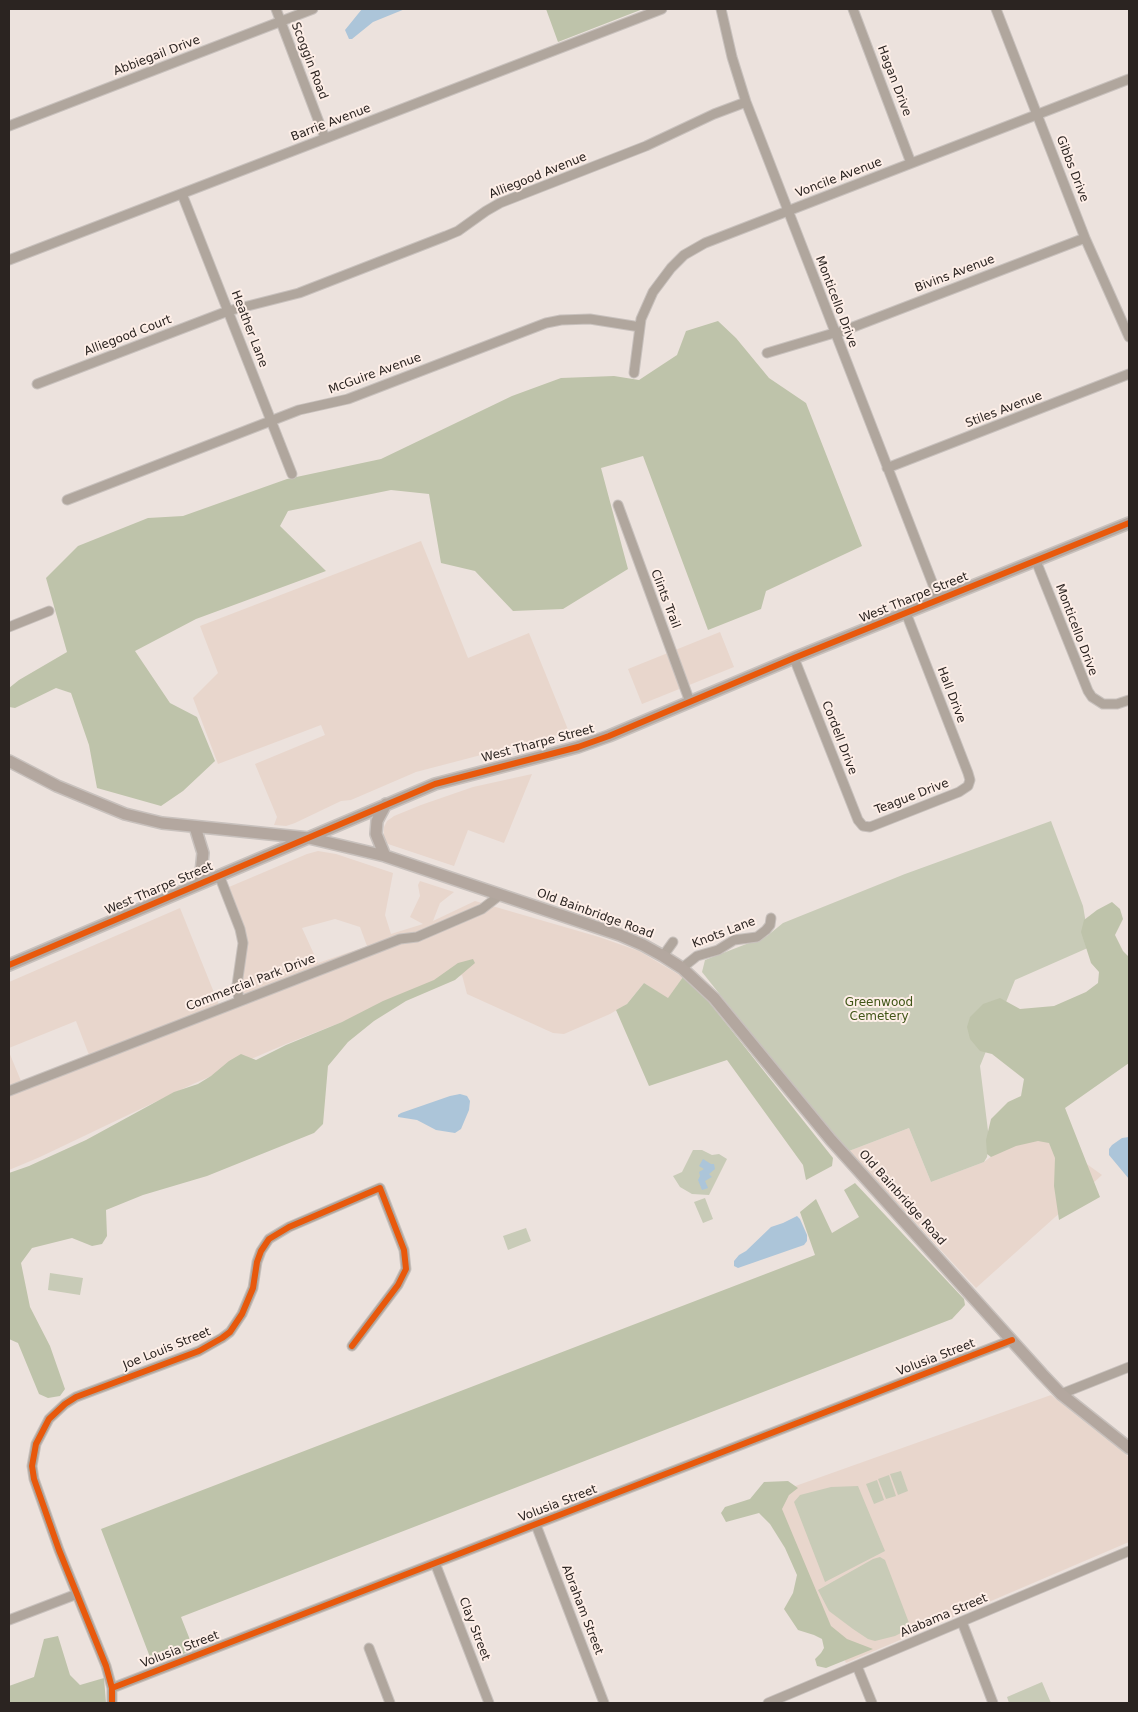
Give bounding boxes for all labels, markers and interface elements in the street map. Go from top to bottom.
street label: Scoggin Road [288,20,330,102]
street label: Abbiegail Drive [112,33,202,79]
street label: Hagan Drive [874,44,914,118]
street label: Barrie Avenue [289,101,373,145]
street label: Gibbs Drive [1053,134,1091,204]
street label: Alliegood Avenue [487,150,589,202]
street label: Voncile Avenue [794,155,884,201]
street label: Bivins Avenue [913,252,997,296]
street label: Monticello Drive [812,254,860,350]
street label: Heather Lane [228,289,270,369]
street label: Alliegood Court [82,313,174,359]
street label: McGuire Avenue [327,351,423,397]
street label: Stiles Avenue [964,389,1044,431]
street label: Clints Trail [647,568,683,630]
street label: West Tharpe Street [858,570,970,626]
street label: Monticello Drive [1052,582,1100,678]
street label: Hall Drive [934,665,968,725]
street label: Cordell Drive [818,699,860,777]
street label: West Tharpe Street [480,722,596,766]
street label: Teague Drive [873,776,951,818]
street label: West Tharpe Street [103,860,215,918]
street label: Old Bainbridge Road [535,886,655,942]
street label: Knots Lane [690,914,758,952]
street label: Commercial Park Drive [184,952,318,1014]
park label: Greenwood Cemetery [845,996,913,1024]
street label: Old Bainbridge Road [855,1147,949,1249]
street label: Joe Louis Street [121,1325,213,1373]
street label: Volusia Street [895,1336,977,1380]
street label: Volusia Street [517,1482,599,1526]
street label: Abraham Street [558,1563,606,1657]
street label: Alabama Street [898,1591,990,1641]
street label: Clay Street [455,1595,493,1663]
street label: Volusia Street [139,1628,221,1672]

